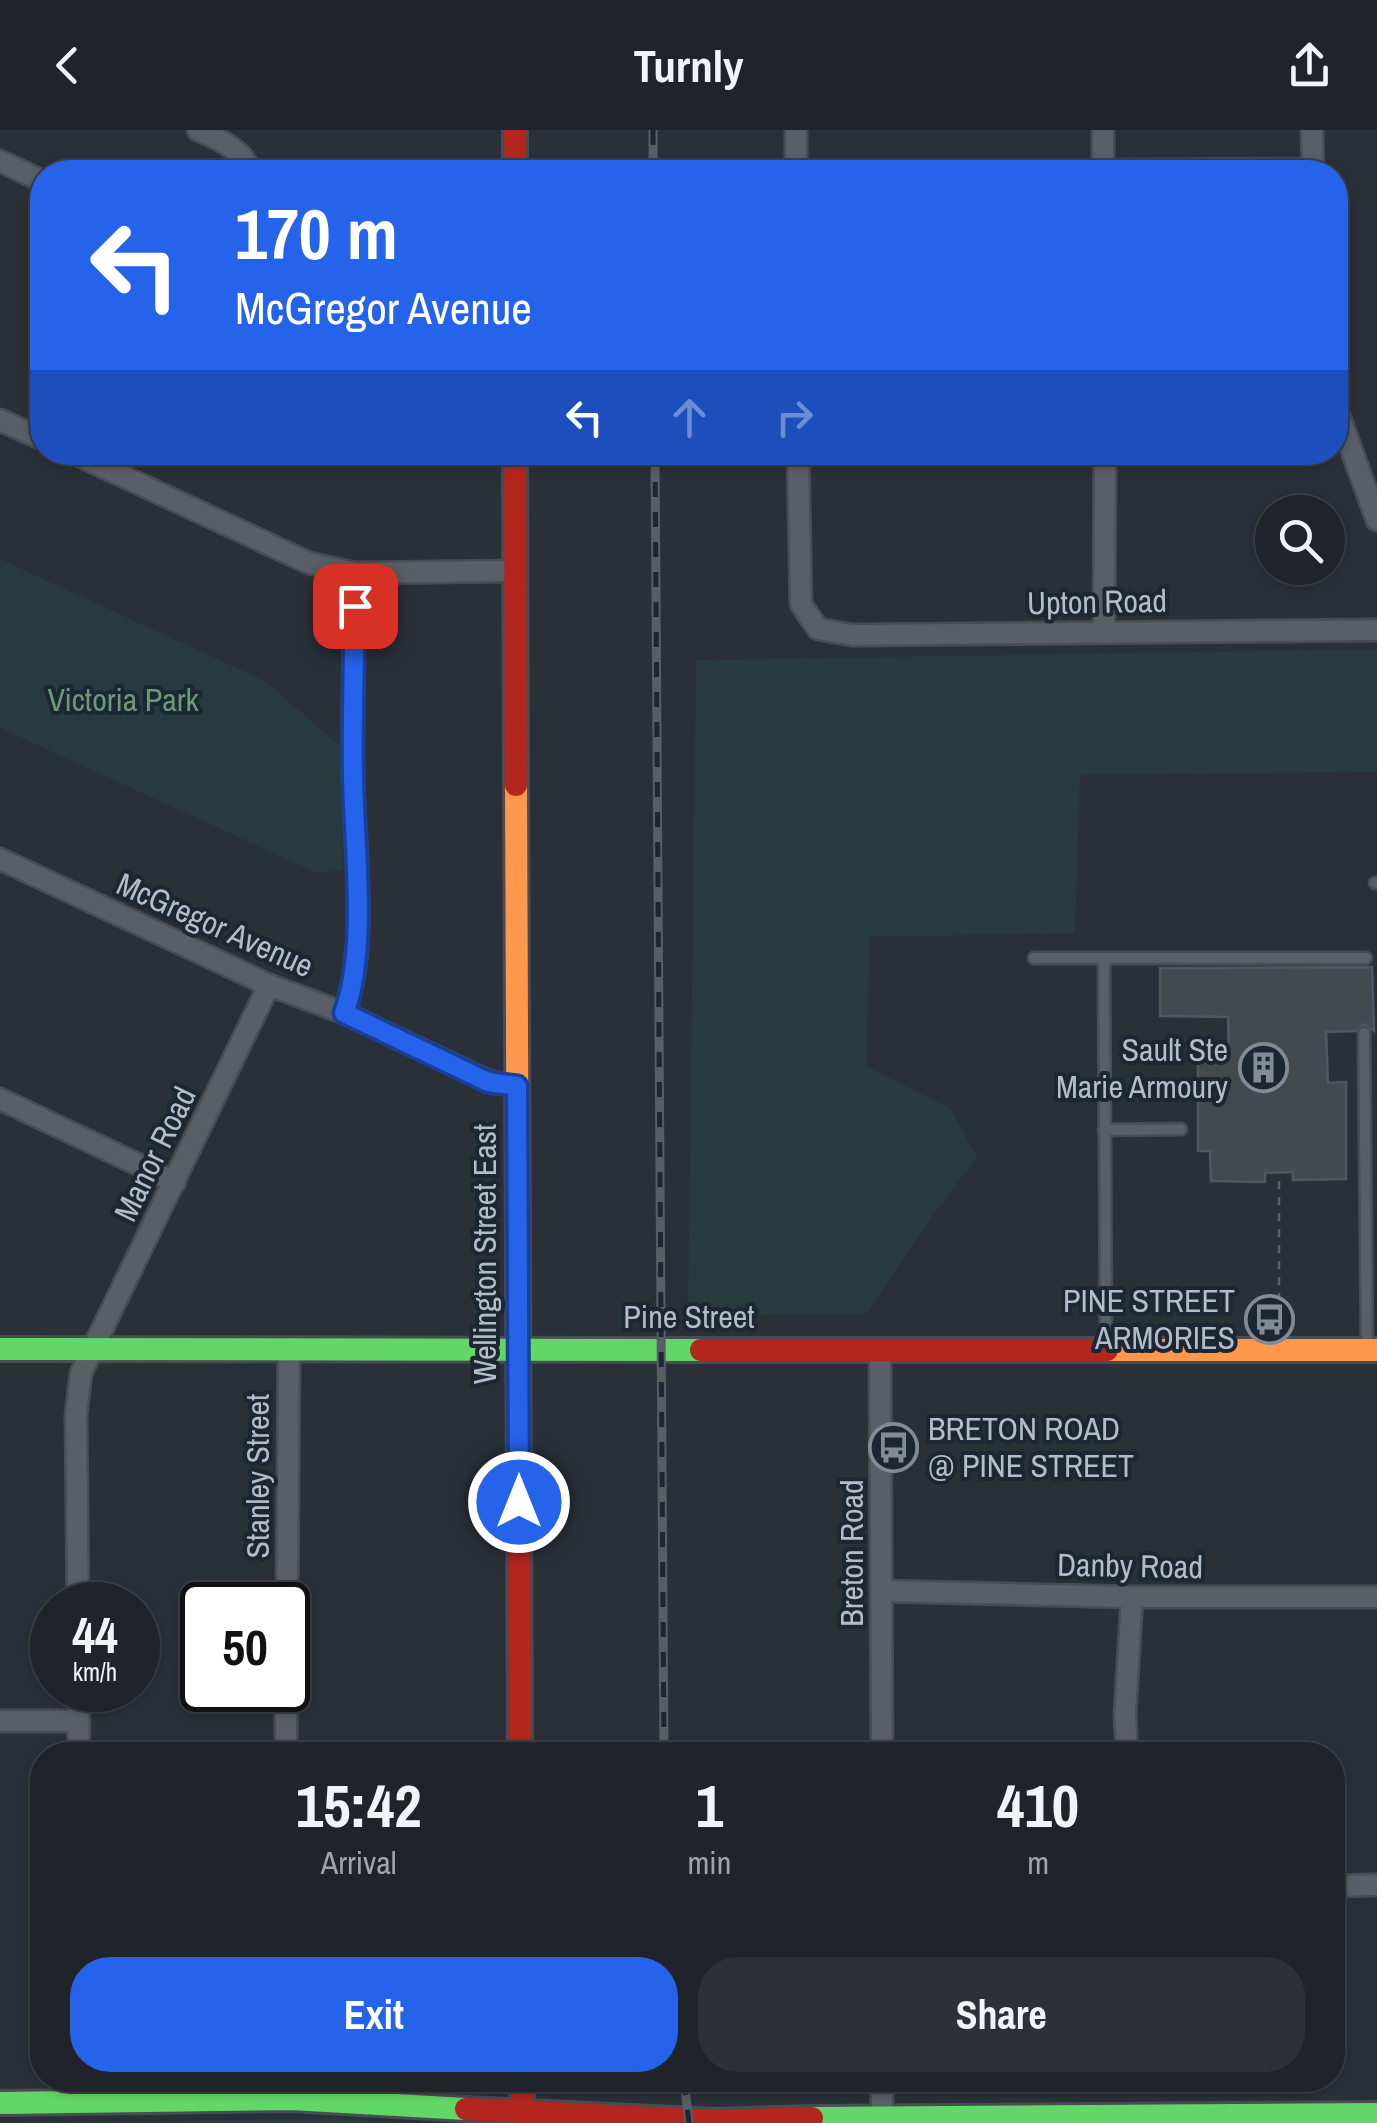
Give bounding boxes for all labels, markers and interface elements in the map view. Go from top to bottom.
text: Turnly [633,35,744,96]
icon: back [40,38,95,93]
icon: share [1282,38,1337,93]
text: 170 m [235,187,398,281]
icon: left [70,200,200,330]
text: McGregor Avenue [235,277,532,338]
icon: left [557,390,612,445]
icon: ahead [662,390,717,445]
icon: right [767,390,822,445]
map controls [1255,495,1345,585]
button: search [1255,495,1345,585]
pin [313,564,398,649]
icon: arrive [328,579,383,634]
street label: Upton Road [1027,579,1167,624]
park label: Victoria Park [47,678,199,721]
street label: McGregor Avenue [110,862,320,987]
place label: Sault Ste Marie Armoury [1056,1028,1228,1108]
building icon: Sault Ste Marie Armoury [1237,1042,1289,1094]
street label: Manor Road [104,1079,206,1228]
street label: Wellington Street East [463,1124,506,1384]
place label: PINE STREET ARMORIES [1063,1279,1235,1359]
bus stop icon: PINE STREET ARMORIES [1244,1293,1296,1345]
street label: Pine Street [623,1295,755,1338]
street label: Stanley Street [236,1394,279,1558]
place label: BRETON ROAD @ PINE STREET [928,1407,1134,1487]
bus stop icon: BRETON ROAD @ PINE STREET [867,1421,919,1473]
position arrow [467,1450,571,1554]
street label: Breton Road [830,1479,873,1627]
street label: Danby Road [1057,1543,1203,1588]
speed limit sign: 50 [180,1582,310,1712]
text: 44 [72,1601,118,1669]
text: km/h [73,1655,117,1689]
text: 15:42 [296,1765,422,1846]
text: 1 [696,1765,723,1846]
text: 410 [997,1765,1079,1846]
text: Arrival [321,1841,397,1884]
text: min [687,1841,731,1884]
text: m [1027,1841,1049,1884]
button: Exit [70,1957,678,2072]
button: Share [698,1957,1305,2072]

